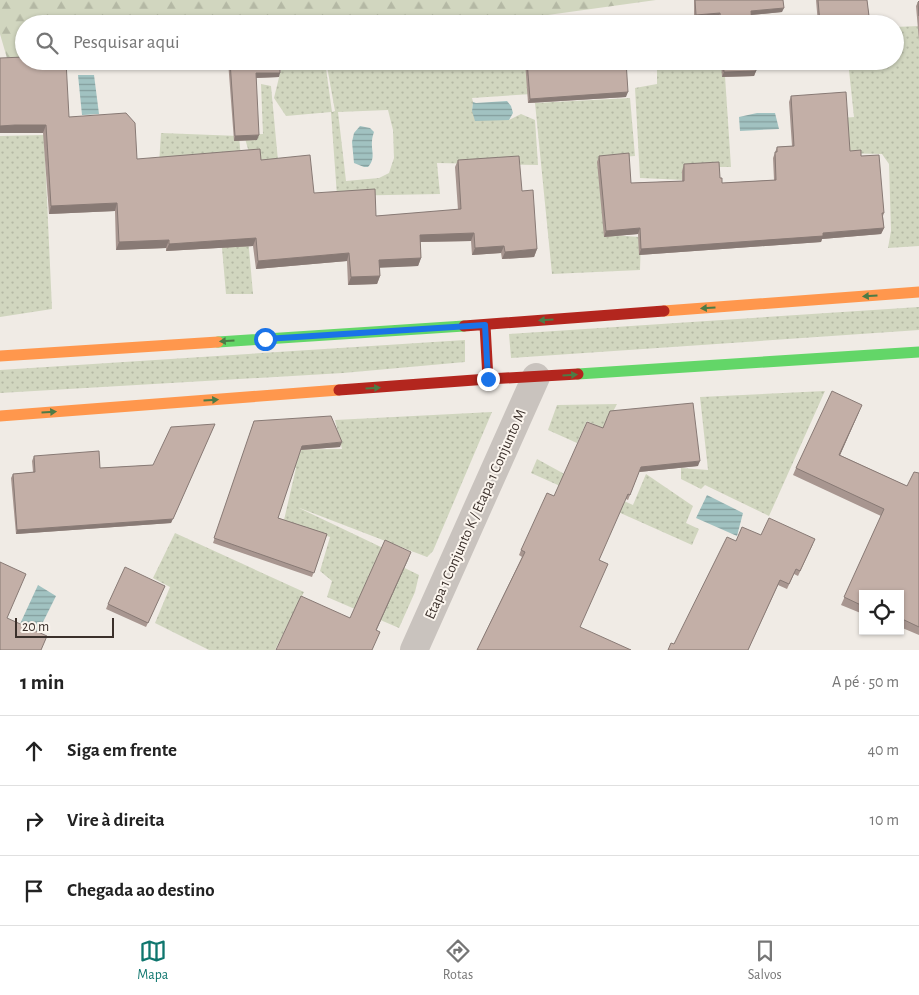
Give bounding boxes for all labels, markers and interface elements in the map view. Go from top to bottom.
search box [15,15,904,70]
icon: search [33,29,61,57]
text: Pesquisar aqui [73,33,179,52]
one-way arrow [862,292,878,300]
one-way arrow [700,305,716,313]
one-way arrow [538,317,554,325]
route start [254,328,277,351]
one-way arrow [219,338,235,346]
route end [477,368,500,391]
one-way arrow [562,370,578,378]
one-way arrow [365,383,381,391]
one-way arrow [203,396,219,404]
street label: Etapa 1 Conjunto K / Etapa 1 Conjunto M [422,407,529,621]
one-way arrow [41,408,57,416]
map controls [859,590,904,635]
button: locate [859,590,904,635]
scale bar [15,615,114,638]
text: 20 m [22,620,49,634]
text: 1 min [20,672,64,693]
text: A pé · 50 m [832,674,899,690]
icon: ahead [20,737,48,765]
text: Siga em frente [67,741,177,760]
text: 40 m [867,742,899,758]
icon: right [20,807,48,835]
text: Vire à direita [67,811,165,830]
text: 10 m [870,812,899,828]
icon: arrive [20,877,48,905]
text: Chegada ao destino [67,881,215,900]
tab: Mapa [137,937,168,984]
tab: Rotas [443,937,473,984]
tab: Salvos [748,937,782,984]

